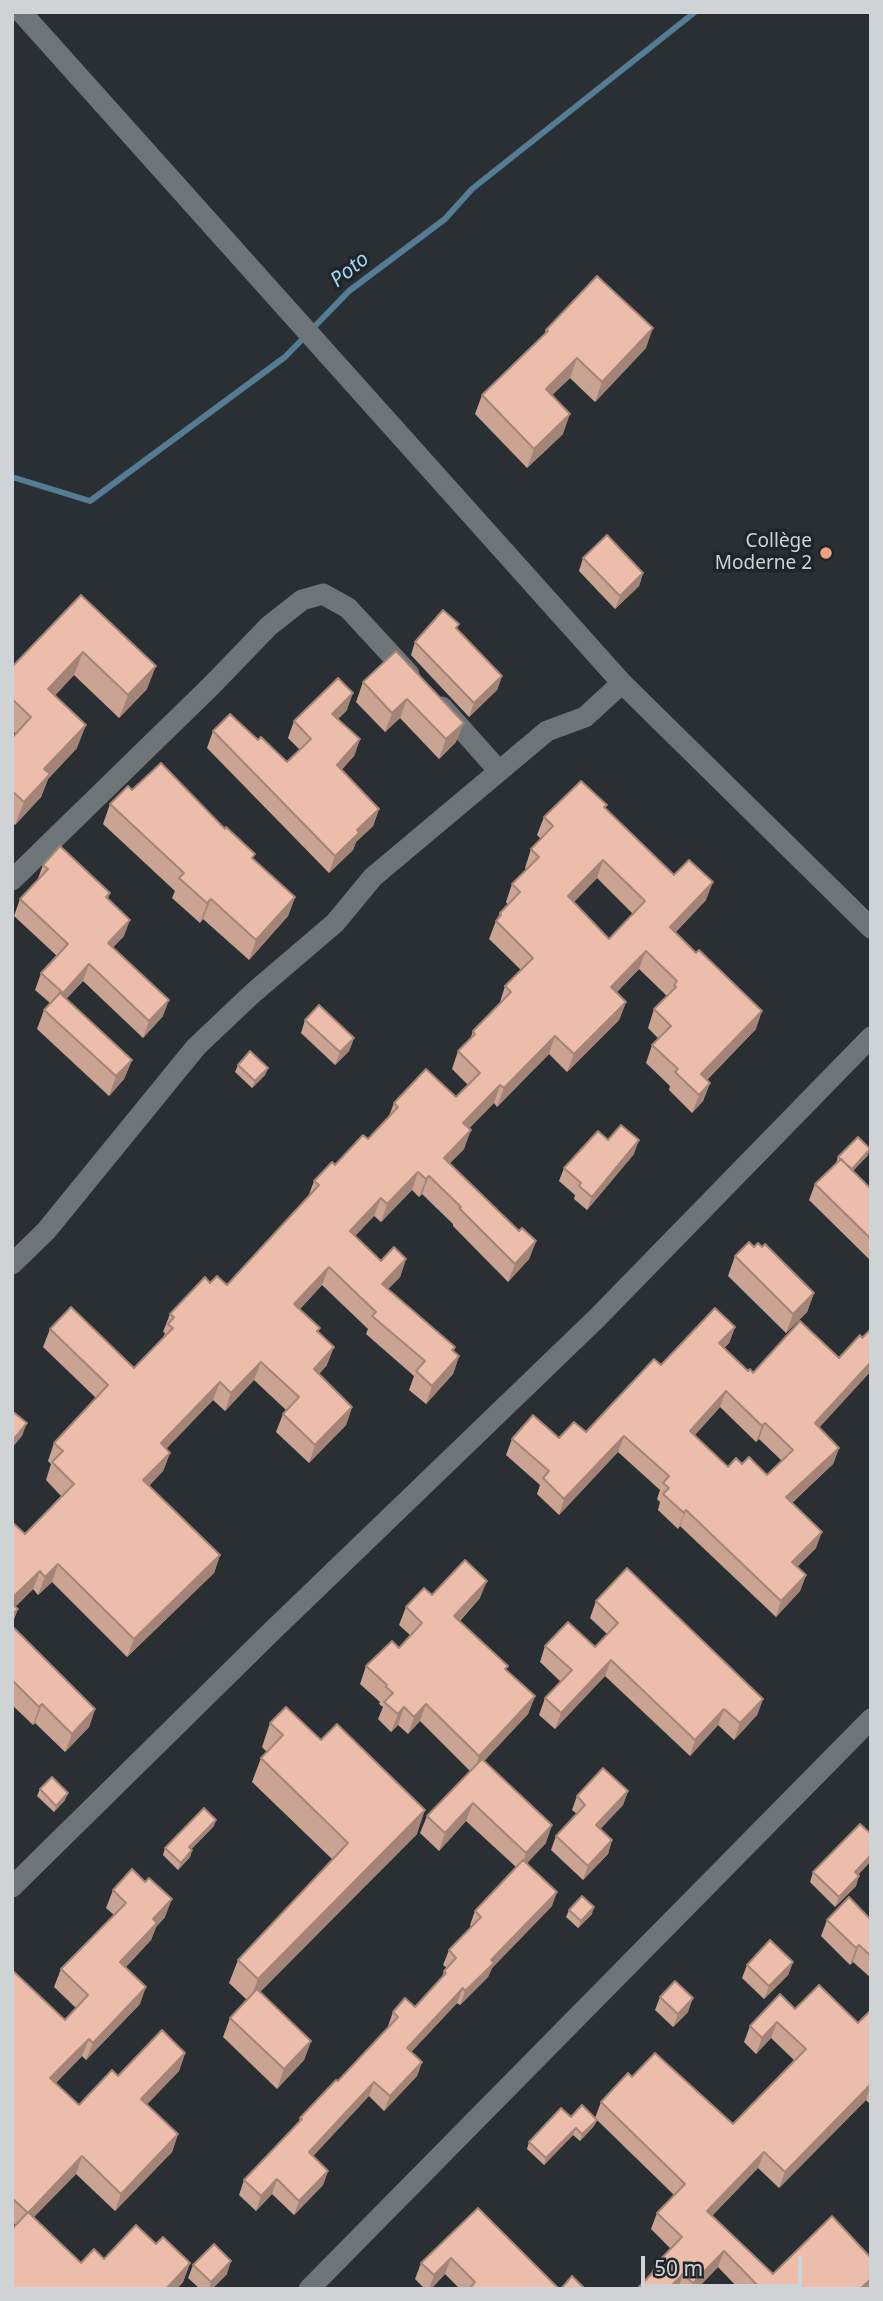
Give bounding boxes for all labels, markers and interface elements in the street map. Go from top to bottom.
water label: Poto [326,247,374,293]
place label: Collège Moderne 2 [715,531,812,575]
marker: Collège Moderne 2 [818,545,834,561]
scale bar [645,2242,806,2286]
text: 50 m [654,2254,703,2282]

